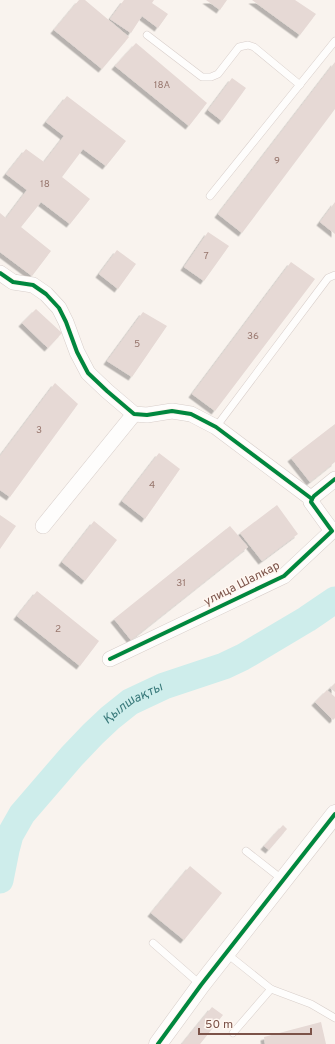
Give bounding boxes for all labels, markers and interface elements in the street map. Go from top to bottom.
house number: 18А [154,79,170,92]
house number: 9 [274,155,280,168]
house number: 18 [40,178,50,191]
house number: 7 [203,250,209,263]
house number: 36 [247,330,259,343]
house number: 5 [134,338,140,351]
house number: 3 [36,424,42,437]
house number: 4 [149,479,155,492]
street label: улица Шалкар [201,558,283,610]
house number: 31 [176,577,186,590]
house number: 2 [55,623,61,636]
water label: Қылшақты [100,680,166,728]
scale bar [199,1010,311,1036]
text: 50 m [205,1017,233,1033]

